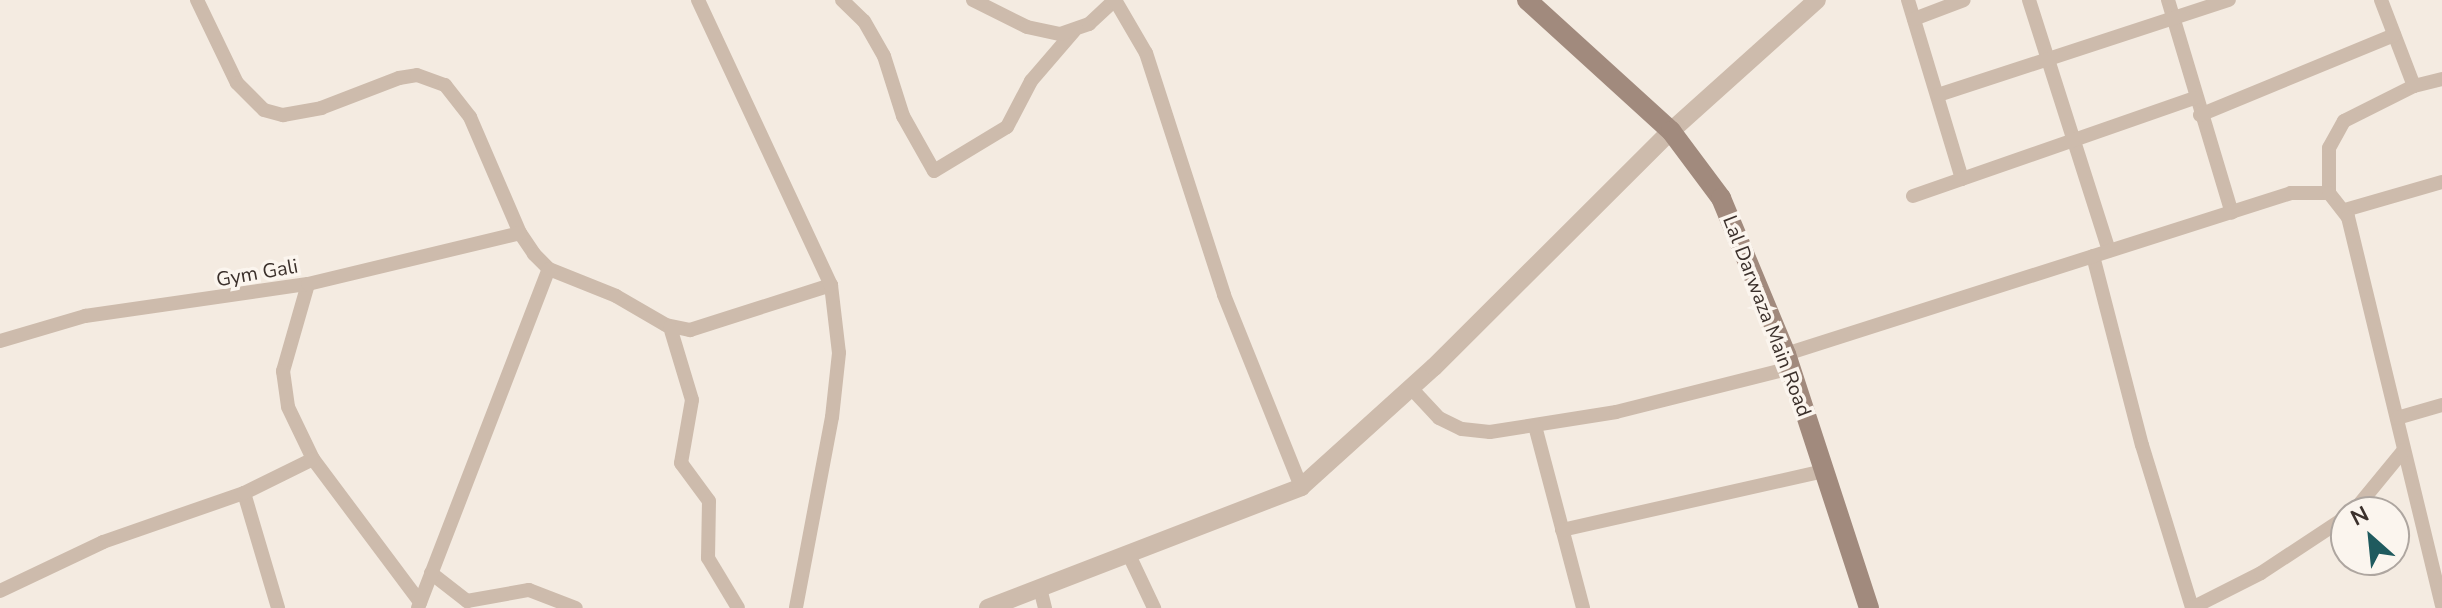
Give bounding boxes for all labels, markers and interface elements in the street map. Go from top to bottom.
street label: Lal Darwaza Main Road [1718,212,1816,420]
street label: Gym Gali [214,254,300,292]
north arrow [2330,496,2410,576]
text: N [2346,499,2374,534]

